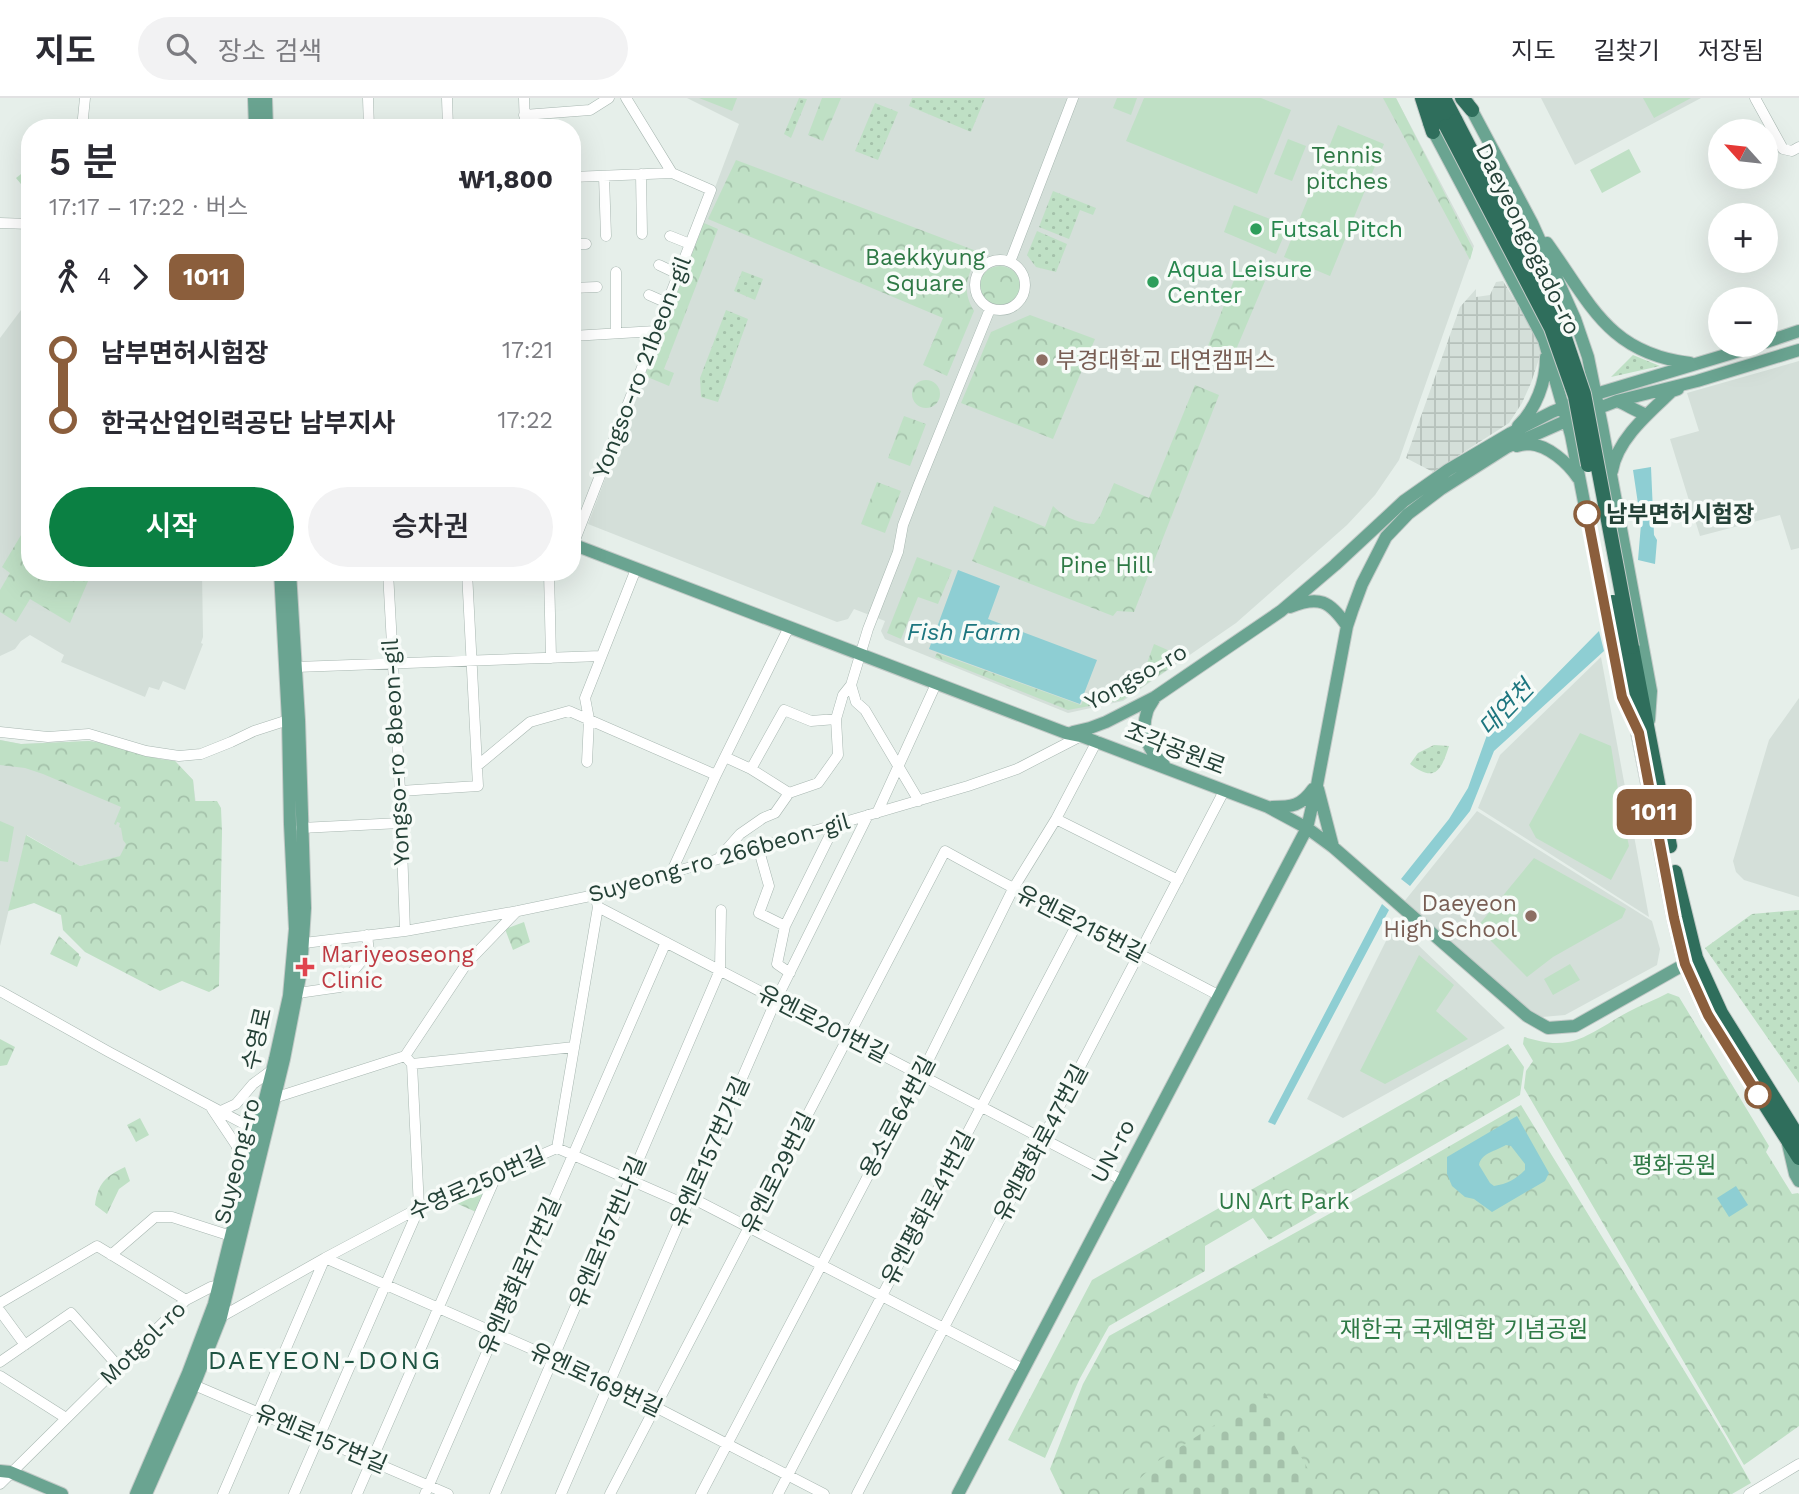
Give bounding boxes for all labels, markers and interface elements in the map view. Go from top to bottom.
search box [138,17,628,80]
icon: search [162,29,200,67]
text: 지도 [35,31,96,70]
text: 장소 검색 [218,36,322,66]
text: 지도 [1511,37,1556,65]
text: 길찾기 [1594,37,1660,65]
text: 저장됨 [1698,37,1764,65]
north arrow [1708,119,1778,189]
map controls [1708,119,1778,357]
street label: Daeyeongogado-ro [1470,139,1586,339]
text: 5 분 [49,140,118,184]
park label: Tennis pitches [1306,142,1388,195]
text: ₩1,800 [459,164,553,194]
text: 17:17 – 17:22 · 버스 [49,194,248,221]
button: + [1708,203,1778,273]
place label: Futsal Pitch [1270,216,1403,243]
marker: Futsal Pitch [1248,221,1264,237]
park label: Baekkyung Square [865,244,986,297]
street label: Yongso-ro 21beon-gil [587,252,697,482]
place label: Aqua Leisure Center [1167,256,1312,309]
icon: walk [49,258,87,296]
icon: forward [121,258,159,296]
text: 4 [97,263,111,290]
text: 1011 [183,263,230,291]
marker: Aqua Leisure Center [1145,274,1161,290]
button: − [1708,287,1778,357]
text: 17:21 [502,337,553,364]
text: 남부면허시험장 [101,338,268,368]
place label: 부경대학교 대연캠퍼스 [1056,347,1275,374]
marker: 부경대학교 대연캠퍼스 [1034,352,1050,368]
text: 17:22 [498,407,553,434]
text: 한국산업인력공단 남부지사 [101,408,395,438]
button: 시작 [49,487,294,567]
button: 승차권 [308,487,553,567]
marker: 남부면허시험장 [1574,501,1600,527]
place label: 남부면허시험장 [1606,501,1754,528]
park label: Pine Hill [1060,552,1152,579]
water label: Fish Farm [907,618,1021,646]
street label: Yongso-ro 8beon-gil [377,638,415,866]
street label: Yongso-ro [1080,638,1192,716]
water label: 대연천 [1473,672,1541,742]
street label: 조각공원로 [1121,717,1229,781]
line badge: 1011 [1605,789,1703,835]
text: 1011 [1631,798,1677,826]
street label: Suyeong-ro 266beon-gil [585,808,853,908]
street label: 유엔로215번길 [1012,880,1150,968]
place label: Daeyeon High School [1383,890,1517,943]
marker: Daeyeon High School [1523,908,1539,924]
place label: Mariyeoseong Clinic [321,941,474,994]
marker: Mariyeoseong Clinic [295,957,315,977]
street label: 유엔로201번길 [753,980,893,1068]
street label: 수영로 [237,1005,277,1073]
street label: 용소로64번길 [855,1052,941,1182]
street label: 유엔평화로47번길 [988,1060,1094,1226]
street label: 유엔로157번가길 [665,1072,755,1232]
unlabelled marker [1745,1082,1771,1108]
street label: Suyeong-ro [208,1095,266,1227]
street label: 유엔로29번길 [736,1107,820,1239]
street label: UN-ro [1085,1115,1141,1187]
street label: 유엔평화로41번길 [876,1126,980,1290]
street label: 수영로250번길 [404,1142,550,1226]
street label: 유엔로157번나길 [564,1152,652,1312]
park label: 평화공원 [1632,1152,1716,1179]
park label: UN Art Park [1219,1188,1349,1215]
street label: 유엔평화로17번길 [473,1193,567,1359]
street label: Motgol-ro [94,1295,192,1391]
park label: 재한국 국제연합 기념공원 [1340,1316,1588,1343]
street label: 유엔로169번길 [526,1338,666,1422]
district label: DAEYEON-DONG [208,1345,442,1375]
street label: 유엔로157번길 [251,1399,391,1479]

